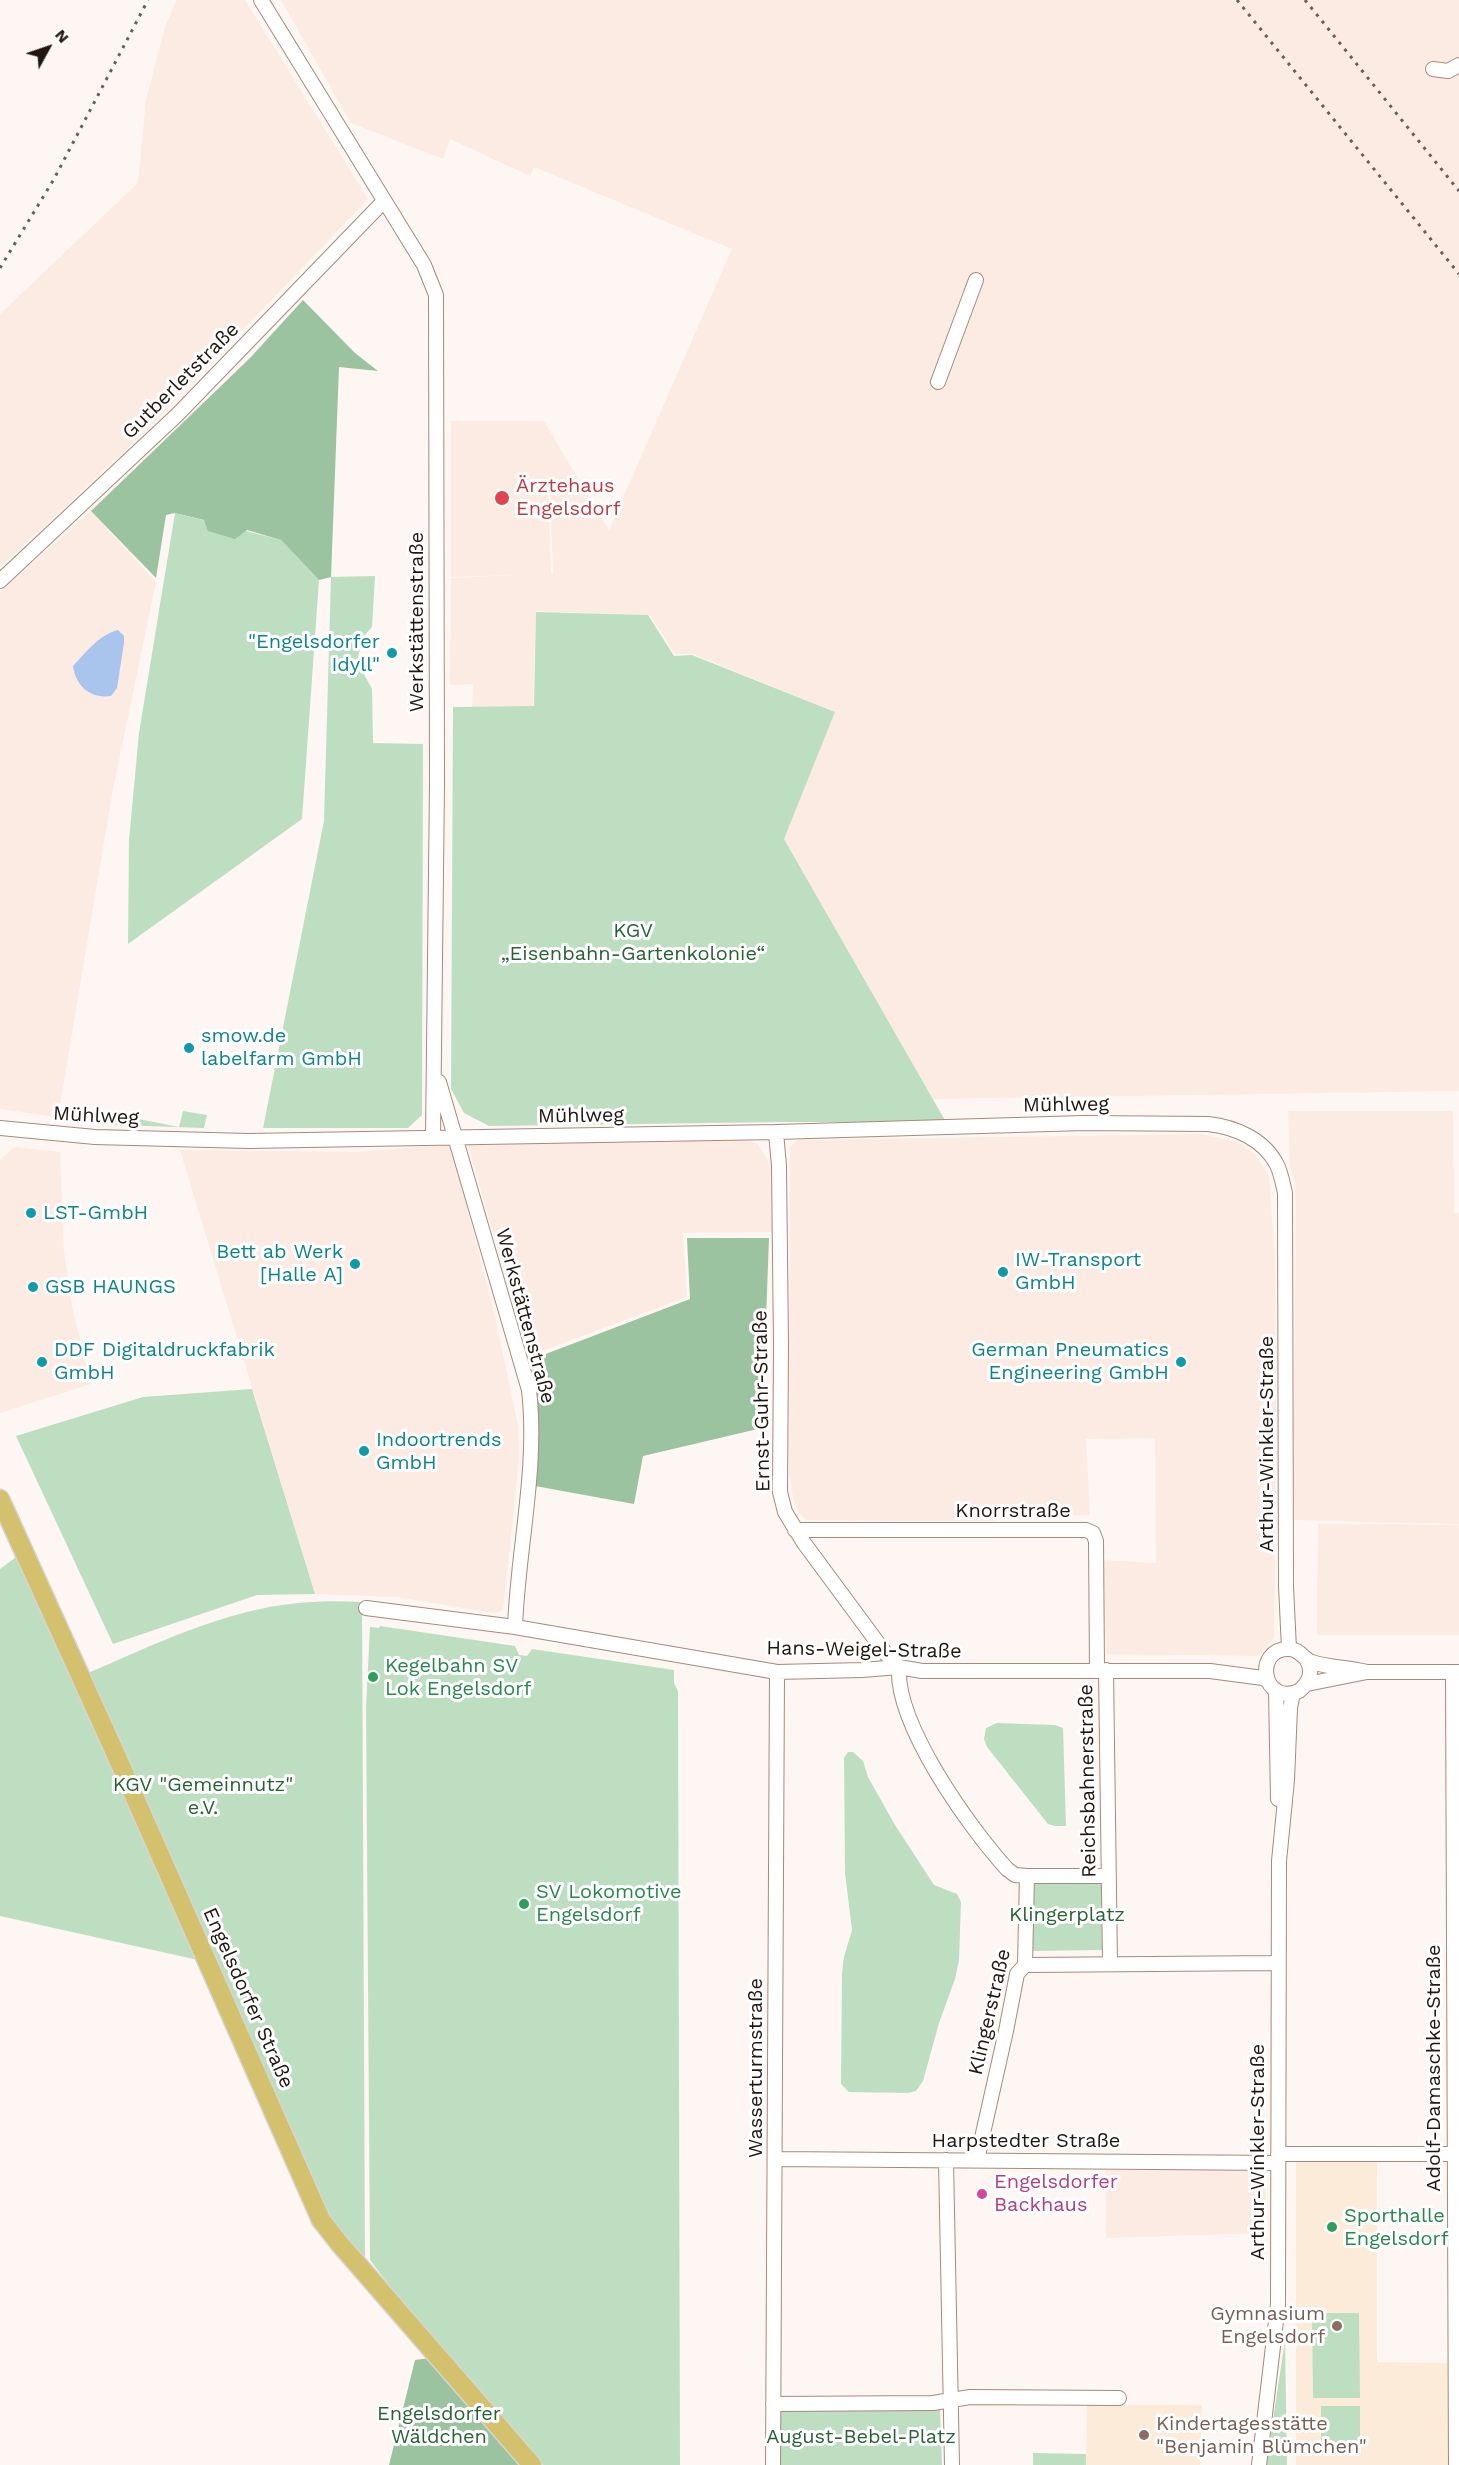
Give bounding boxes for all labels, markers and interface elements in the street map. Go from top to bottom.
north arrow [18,18,78,78]
text: N [51,25,73,47]
street label: Gutberletstraße [118,318,244,444]
place label: Ärztehaus Engelsdorf [516,474,621,521]
marker: Ärztehaus Engelsdorf [493,489,511,507]
street label: Werkstättenstraße [405,532,429,712]
place label: "Engelsdorfer Idyll" [248,630,380,677]
marker: "Engelsdorfer Idyll" [385,646,399,660]
park label: KGV „Eisenbahn-Gartenkolonie“ [501,919,765,966]
place label: smow.de labelfarm GmbH [201,1024,362,1071]
marker: smow.de labelfarm GmbH [182,1041,196,1055]
street label: Mühlweg [1023,1092,1109,1118]
street label: Mühlweg [52,1102,140,1130]
street label: Mühlweg [538,1103,624,1129]
place label: LST-GmbH [43,1201,148,1225]
marker: LST-GmbH [24,1206,38,1220]
street label: Werkstättenstraße [490,1226,560,1406]
place label: Bett ab Werk [Halle A] [216,1240,343,1287]
place label: IW-Transport GmbH [1015,1248,1141,1295]
marker: Bett ab Werk [Halle A] [348,1257,362,1271]
marker: IW-Transport GmbH [996,1265,1010,1279]
place label: GSB HAUNGS [45,1275,176,1299]
marker: GSB HAUNGS [26,1280,40,1294]
street label: Ernst-Guhr-Straße [748,1310,776,1492]
street label: Arthur-Winkler-Straße [1255,1336,1279,1552]
place label: DDF Digitaldruckfabrik GmbH [54,1338,275,1385]
place label: German Pneumatics Engineering GmbH [971,1338,1169,1385]
marker: DDF Digitaldruckfabrik GmbH [35,1355,49,1369]
marker: German Pneumatics Engineering GmbH [1174,1355,1188,1369]
place label: Indoortrends GmbH [376,1428,502,1475]
marker: Indoortrends GmbH [357,1444,371,1458]
street label: Knorrstraße [955,1499,1071,1523]
street label: Hans-Weigel-Straße [766,1636,962,1664]
place label: Kegelbahn SV Lok Engelsdorf [385,1654,531,1701]
marker: Kegelbahn SV Lok Engelsdorf [366,1670,380,1684]
street label: Reichsbahnerstraße [1074,1684,1102,1878]
park label: KGV "Gemeinnutz" e.V. [113,1773,293,1820]
place label: SV Lokomotive Engelsdorf [536,1880,682,1927]
marker: SV Lokomotive Engelsdorf [517,1897,531,1911]
park label: Klingerplatz [1009,1903,1125,1927]
street label: Engelsdorfer Straße [197,1904,299,2092]
street label: Adolf-Damaschke-Straße [1422,1944,1446,2192]
street label: Klingerstraße [964,1947,1016,2077]
street label: Wasserturmstraße [744,1978,768,2158]
street label: Arthur-Winkler-Straße [1246,2044,1270,2260]
street label: Harpstedter Straße [932,2129,1120,2153]
place label: Engelsdorfer Backhaus [994,2170,1118,2217]
marker: Engelsdorfer Backhaus [975,2187,989,2201]
place label: Sporthalle Engelsdorf [1344,2204,1449,2251]
marker: Sporthalle Engelsdorf [1325,2220,1339,2234]
place label: Gymnasium Engelsdorf [1210,2302,1325,2349]
marker: Gymnasium Engelsdorf [1330,2319,1344,2333]
park label: Engelsdorfer Wäldchen [377,2402,501,2449]
place label: Kindertagesstätte "Benjamin Blümchen" [1156,2412,1367,2459]
park label: August-Bebel-Platz [766,2425,956,2449]
marker: Kindertagesstätte "Benjamin Blümchen" [1137,2428,1151,2442]

